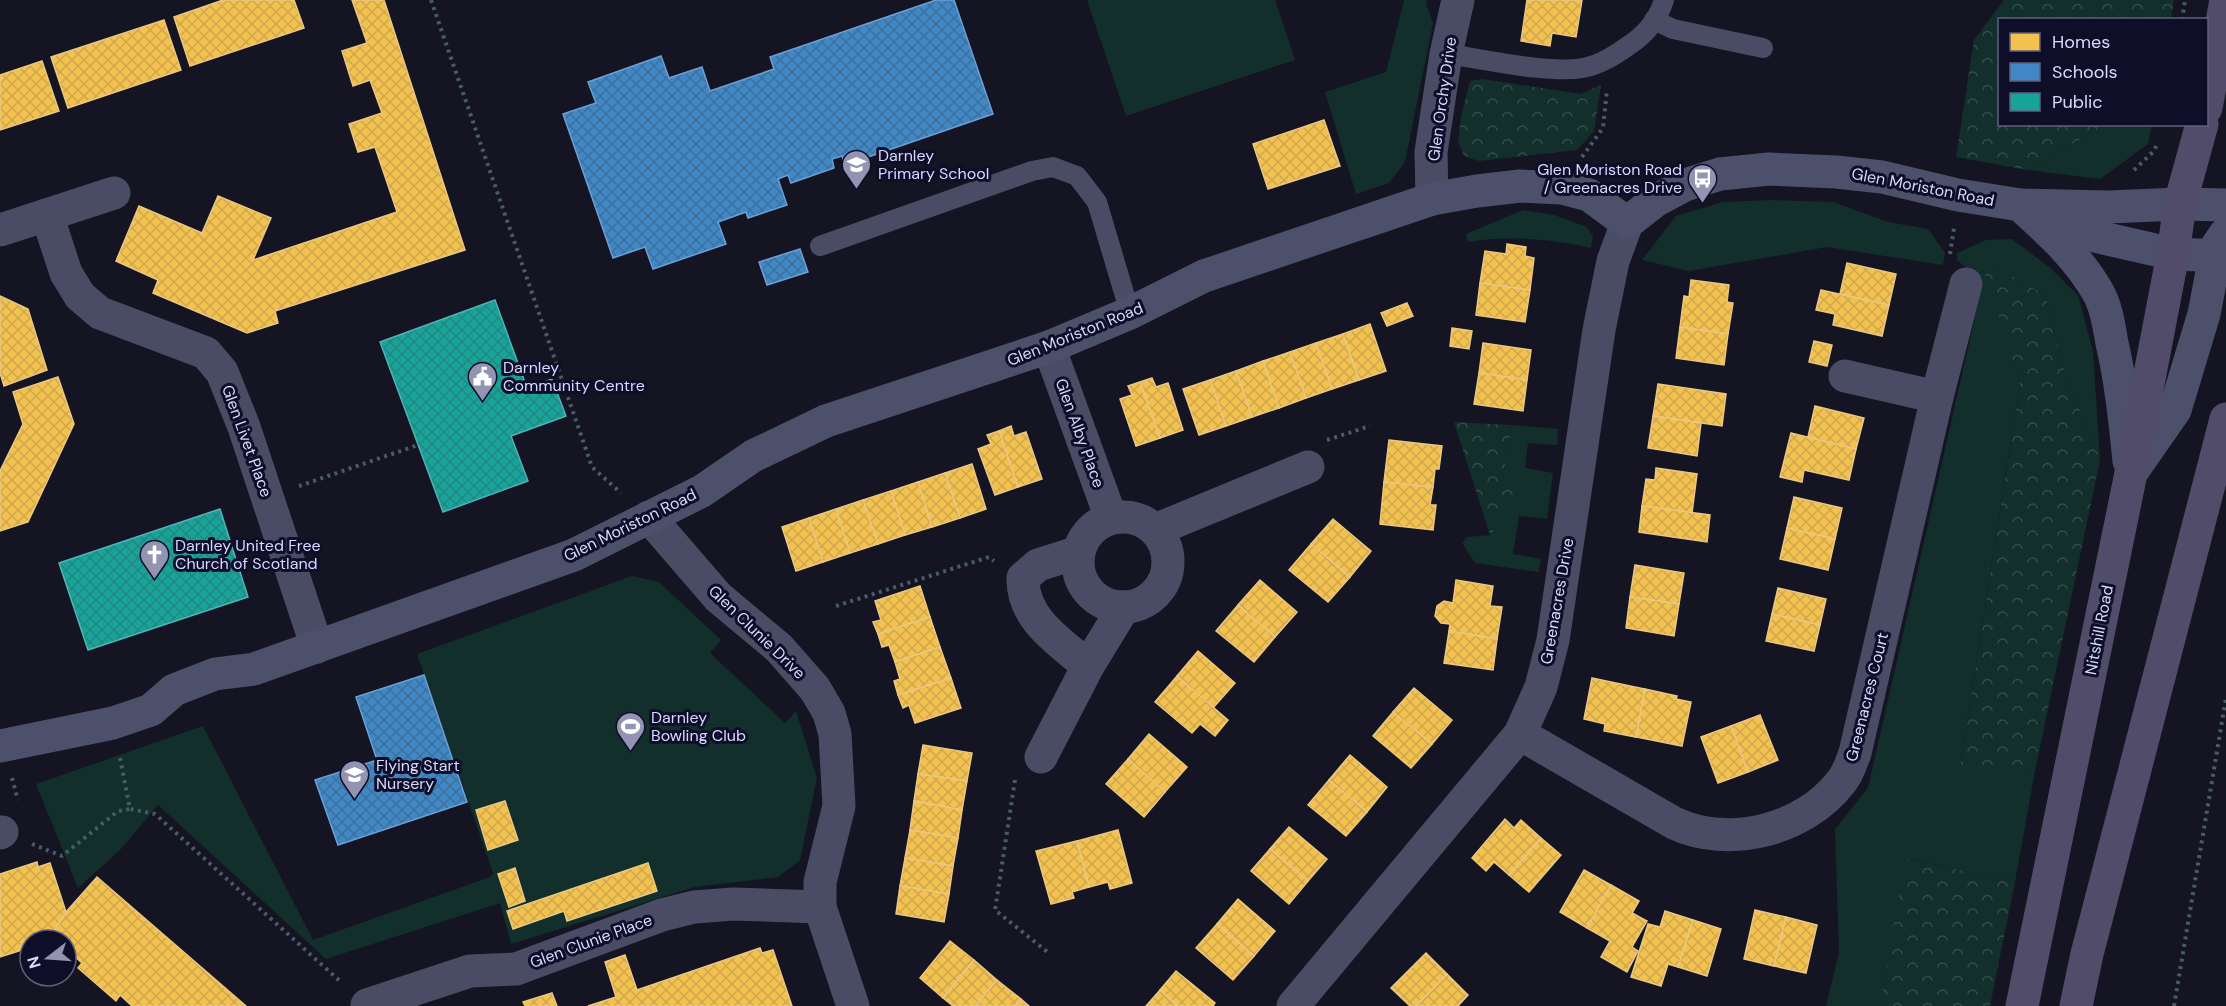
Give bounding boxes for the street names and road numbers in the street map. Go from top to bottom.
street label: Glen Orchy Drive [1423,35,1461,163]
street label: Glen Moriston Road [1850,163,1996,211]
street label: Glen Moriston Road [1004,297,1146,371]
street label: Glen Alby Place [1051,375,1109,491]
street label: Glen Livet Place [217,382,277,500]
street label: Glen Moriston Road [560,484,700,566]
street label: Greenacres Drive [1536,536,1578,666]
street label: Glen Clunie Drive [704,580,810,684]
street label: Nitshill Road [2080,583,2118,677]
street label: Greenacres Court [1841,630,1893,764]
street label: Glen Clunie Place [527,909,655,973]

